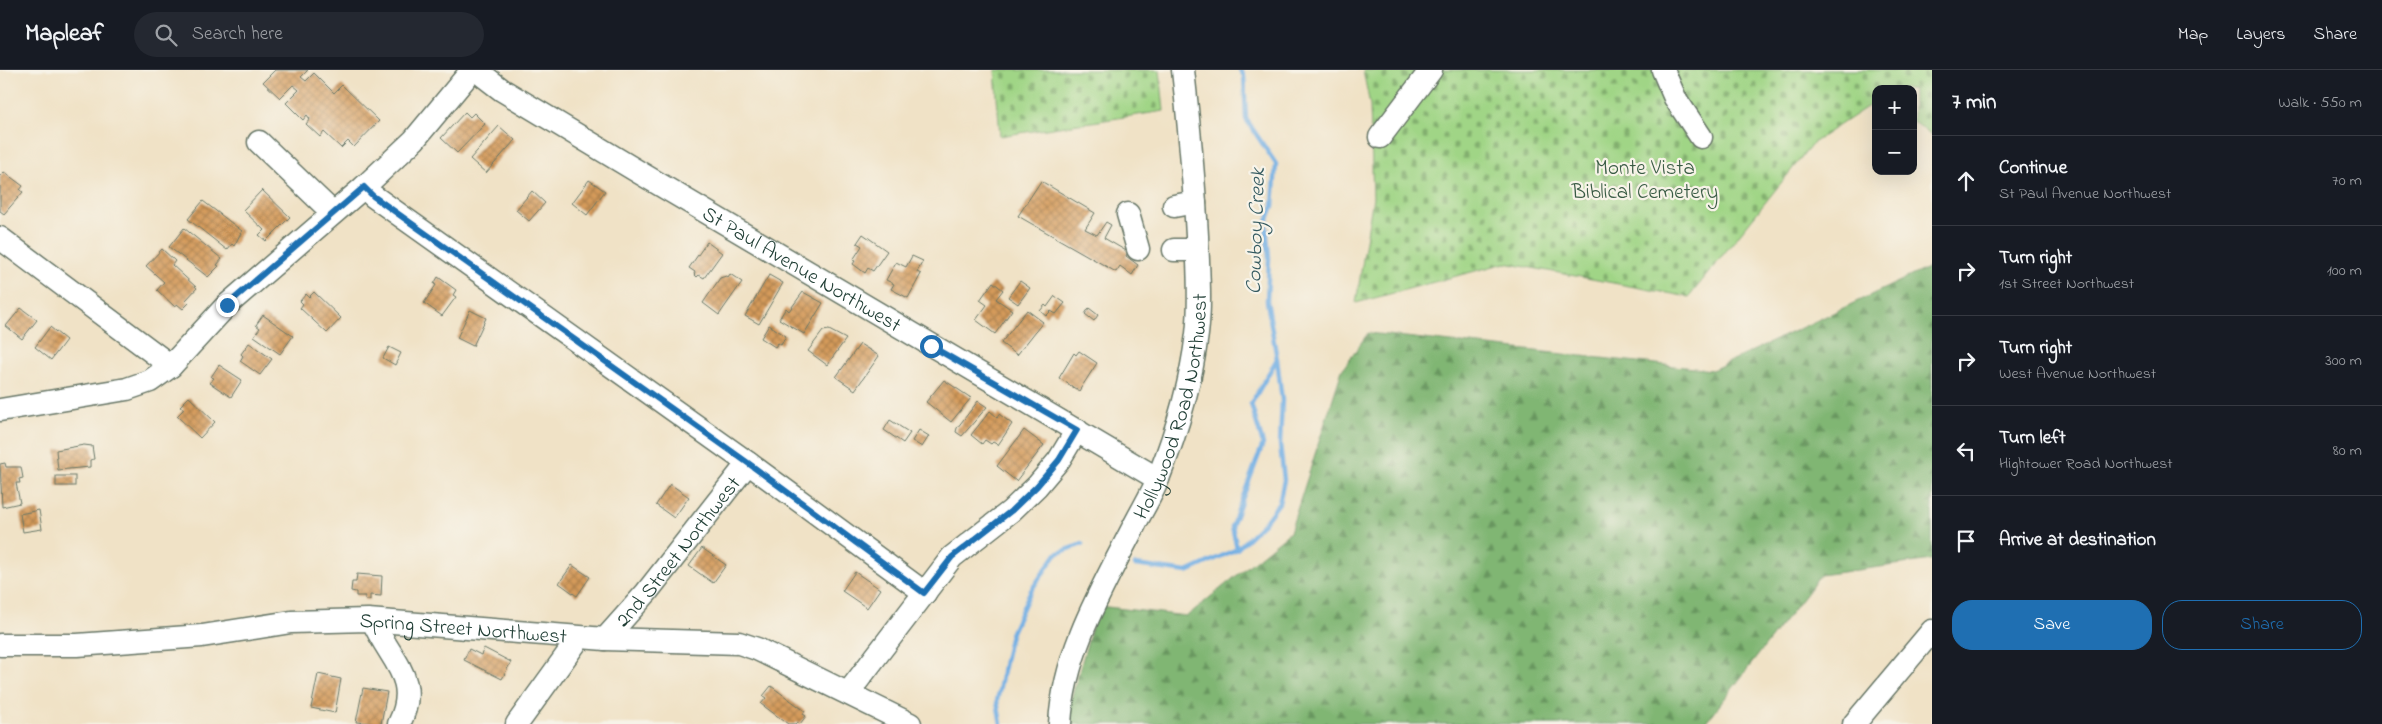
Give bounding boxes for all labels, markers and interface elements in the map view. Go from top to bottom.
search box [134,12,484,57]
text: Mapleaf [25,17,104,52]
icon: search [152,21,180,49]
text: Search here [192,21,283,48]
text: Map [2178,22,2208,48]
text: Layers [2236,22,2286,48]
text: Share [2314,22,2357,48]
map controls [1872,85,1917,175]
button: + [1872,85,1917,130]
text: 7 min [1952,88,1996,118]
text: Walk · 550 m [2278,91,2362,115]
button: − [1872,130,1917,175]
park label: Monte Vista Biblical Cemetery [1571,154,1718,210]
text: Continue [1999,155,2067,182]
water label: Cowboy Creek [1239,166,1275,295]
icon: ahead [1952,167,1980,195]
text: 70 m [2332,169,2362,193]
text: St Paul Avenue Northwest [1999,182,2171,206]
street label: St Paul Avenue Northwest [696,200,906,341]
text: Turn right [1999,245,2072,272]
icon: right [1952,257,1980,285]
text: 100 m [2327,259,2362,283]
text: 1st Street Northwest [1999,272,2134,296]
street label: Hollywood Road Northwest [1127,293,1216,526]
route end [216,294,239,317]
route start [920,335,943,358]
text: Turn right [1999,335,2072,362]
icon: right [1952,347,1980,375]
text: 300 m [2325,349,2362,373]
text: West Avenue Northwest [1999,362,2156,386]
text: Turn left [1999,425,2066,452]
icon: left [1952,437,1980,465]
text: 80 m [2333,439,2362,463]
text: Hightower Road Northwest [1999,452,2173,476]
street label: 2nd Street Northwest [609,471,749,635]
icon: arrive [1952,527,1980,555]
text: Arrive at destination [1999,527,2156,554]
button: Save [1952,600,2152,650]
button: Share [2162,600,2362,650]
street label: Spring Street Northwest [359,607,568,653]

